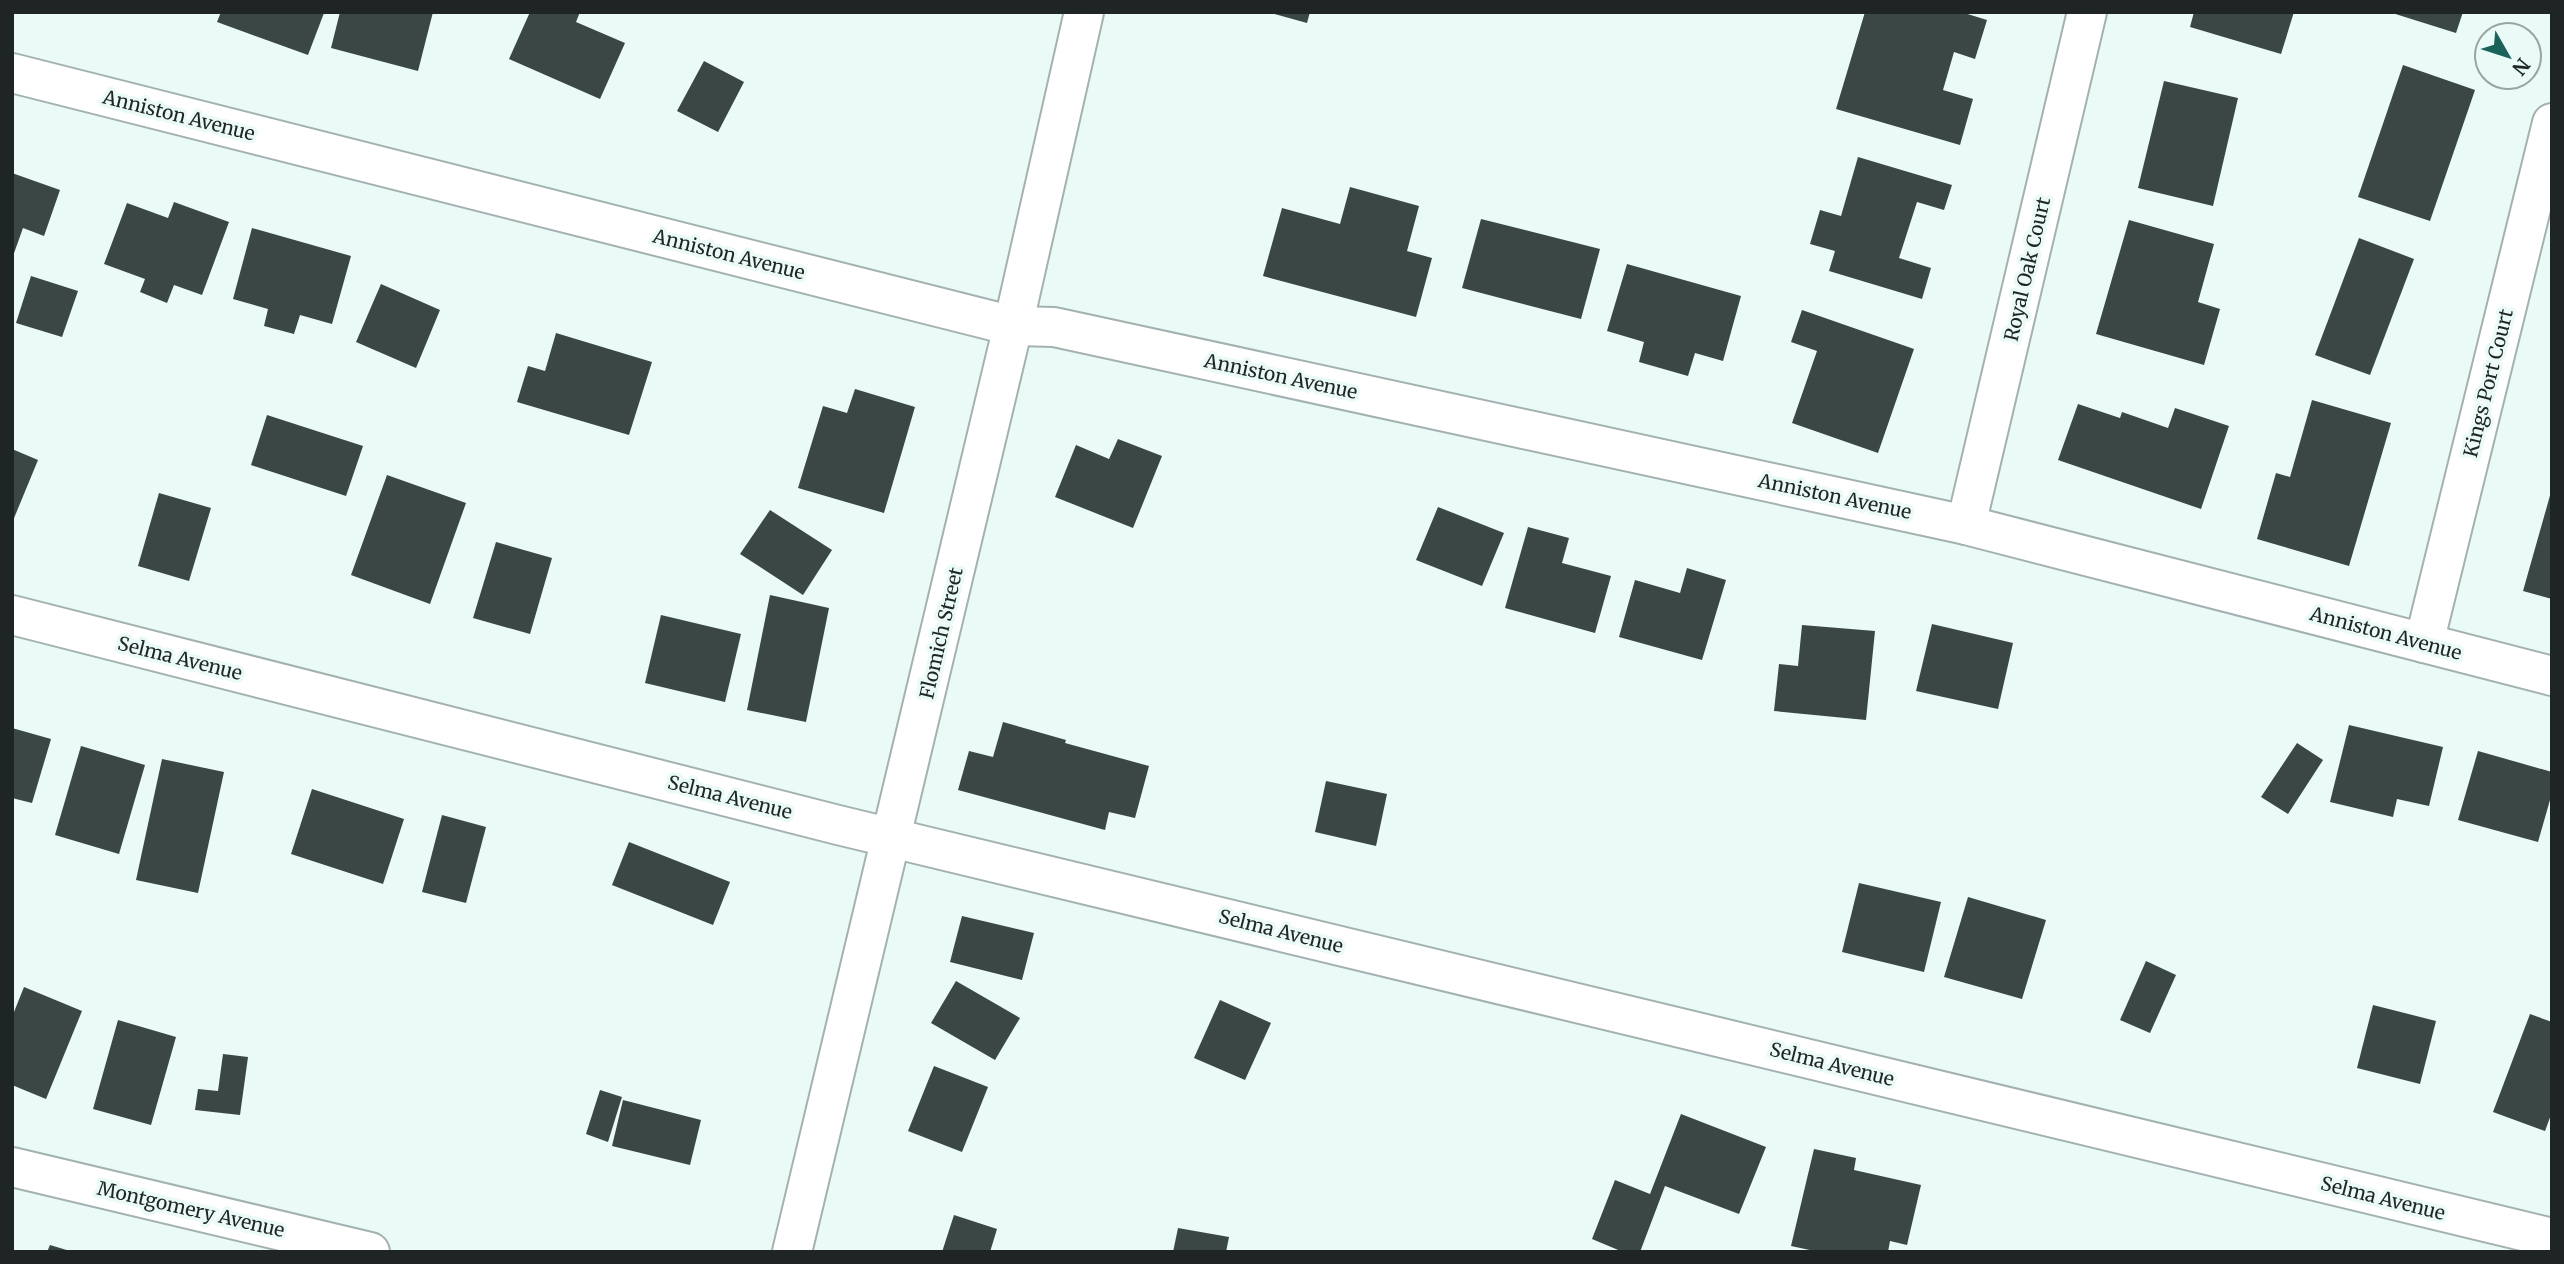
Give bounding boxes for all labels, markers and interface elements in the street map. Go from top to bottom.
north arrow [2473,21,2543,91]
text: N [2507,53,2535,80]
street label: Anniston Avenue [99,84,258,146]
street label: Royal Oak Court [1999,194,2055,343]
street label: Anniston Avenue [649,223,808,285]
street label: Kings Port Court [2458,306,2518,460]
street label: Anniston Avenue [1201,348,1360,404]
street label: Anniston Avenue [1755,468,1914,524]
street label: Flomich Street [914,564,968,701]
street label: Anniston Avenue [2307,601,2465,665]
street label: Selma Avenue [115,631,245,685]
street label: Selma Avenue [665,770,795,824]
street label: Selma Avenue [1216,904,1346,958]
street label: Selma Avenue [1767,1037,1897,1091]
street label: Selma Avenue [2318,1171,2448,1225]
street label: Montgomery Avenue [95,1176,287,1242]

